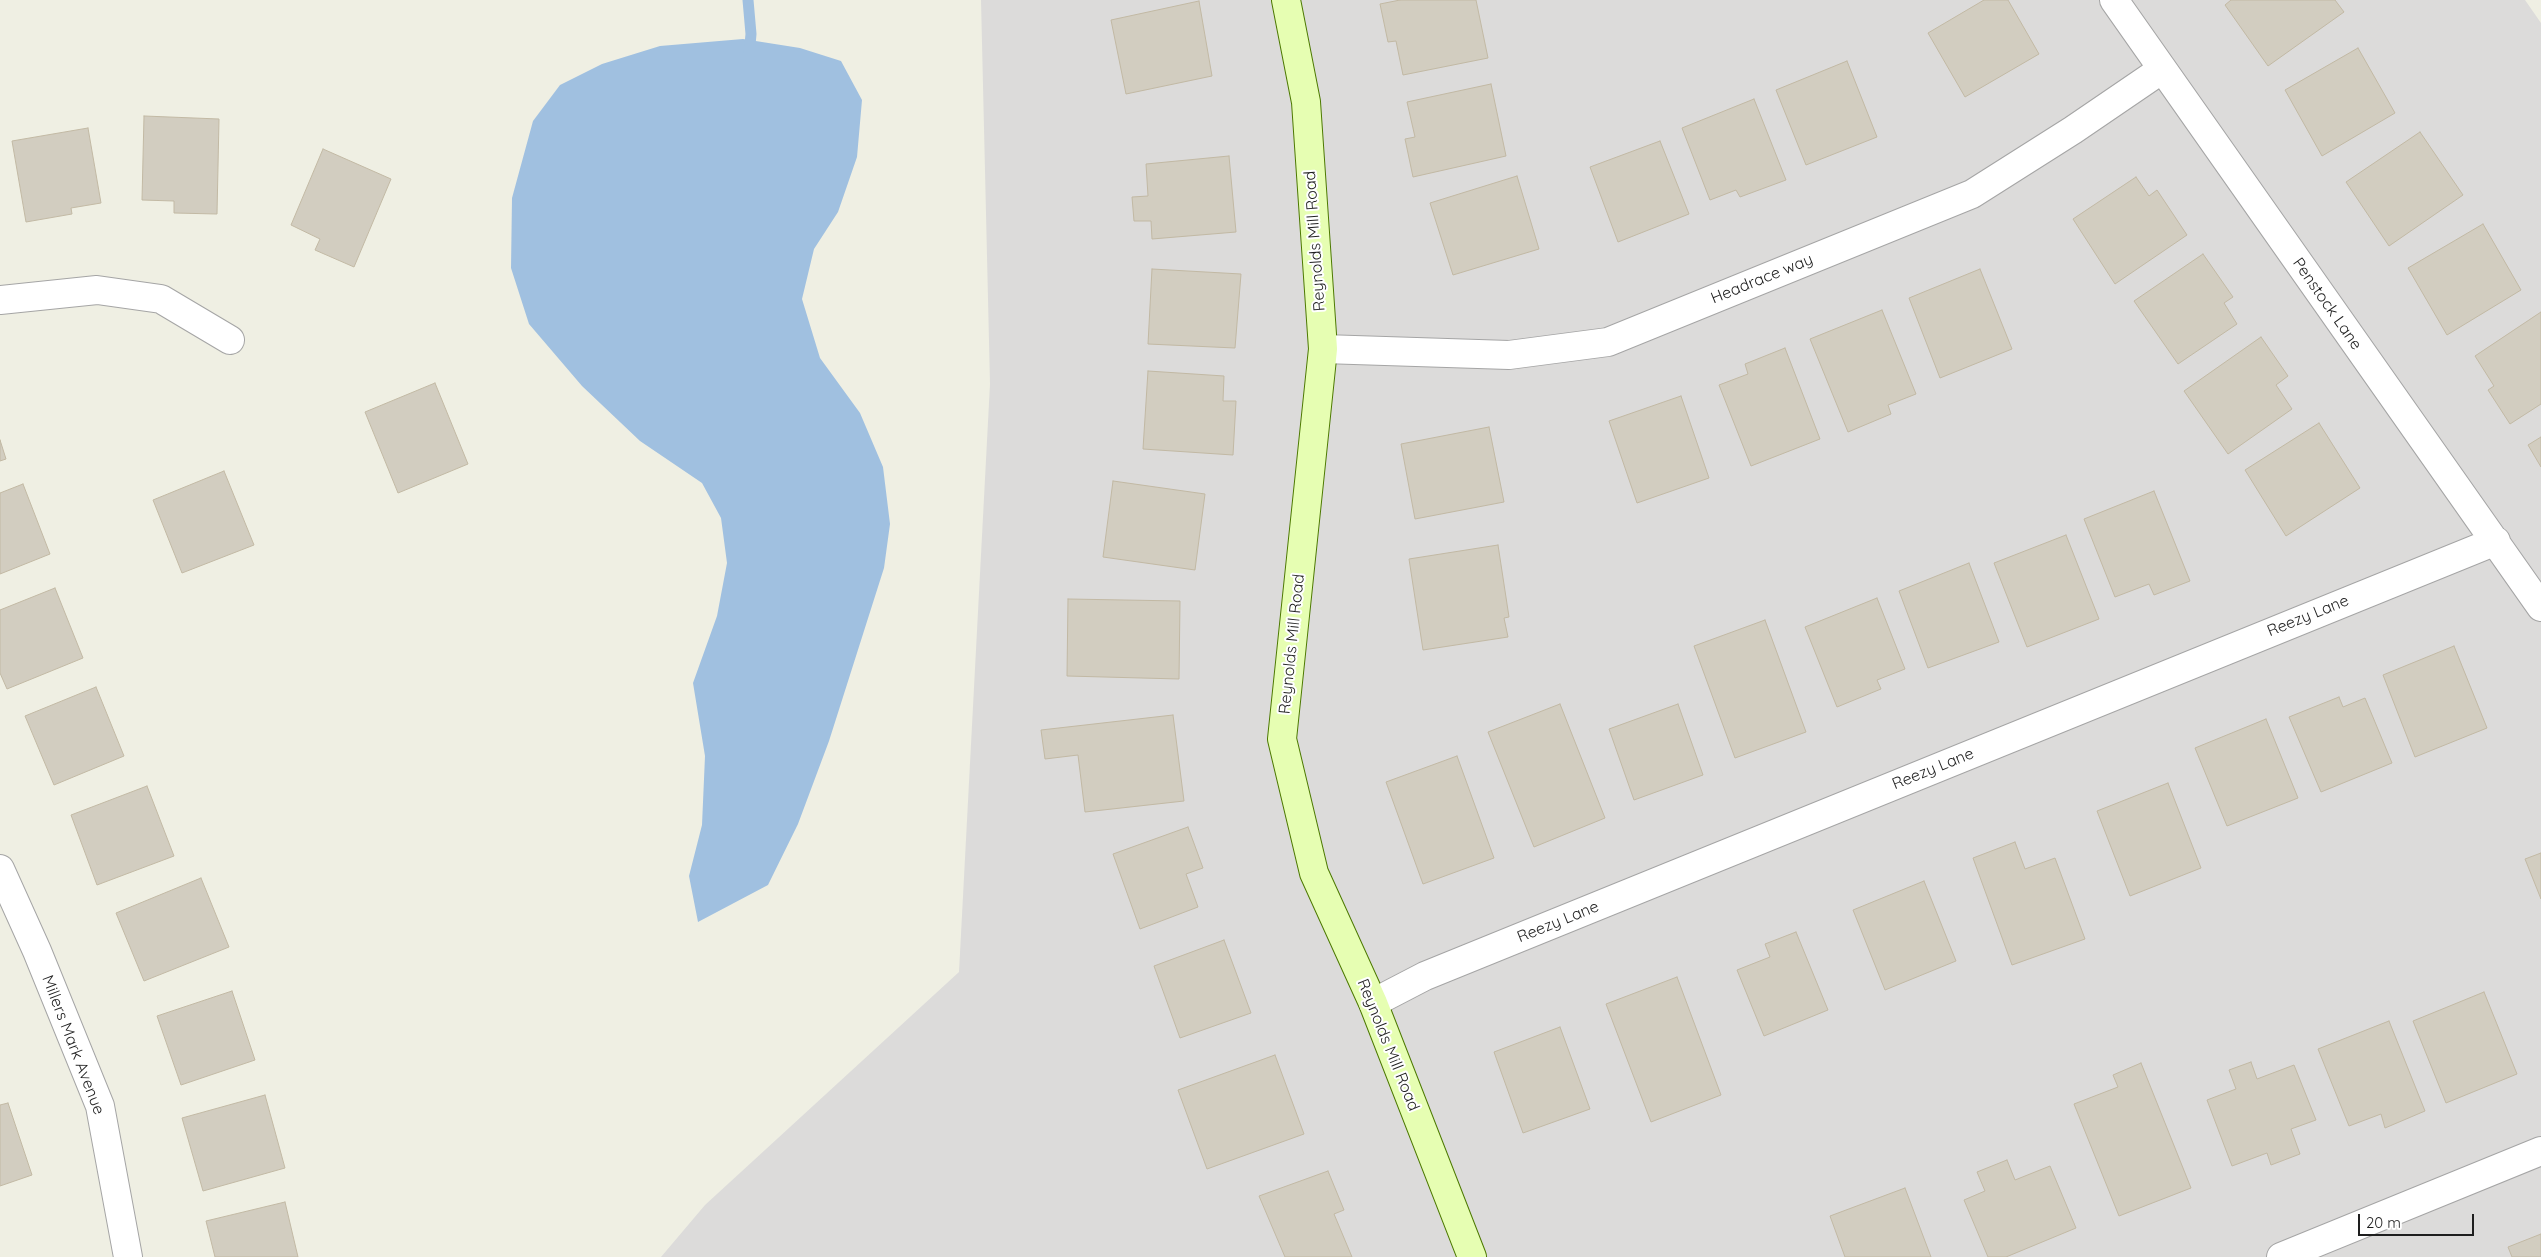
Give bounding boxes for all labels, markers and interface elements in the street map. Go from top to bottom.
street label: Reynolds Mill Road [1301,170,1329,312]
street label: Headrace way [1708,250,1816,308]
street label: Penstock Lane [2288,254,2366,354]
street label: Reynolds Mill Road [1275,573,1309,715]
street label: Reezy Lane [2264,591,2352,641]
street label: Reezy Lane [1889,744,1977,794]
street label: Reezy Lane [1514,897,1602,947]
street label: Millers Mark Avenue [38,973,108,1117]
street label: Reynolds Mill Road [1353,976,1423,1114]
scale bar [2361,1204,2477,1236]
text: 20 m [2366,1213,2401,1232]

